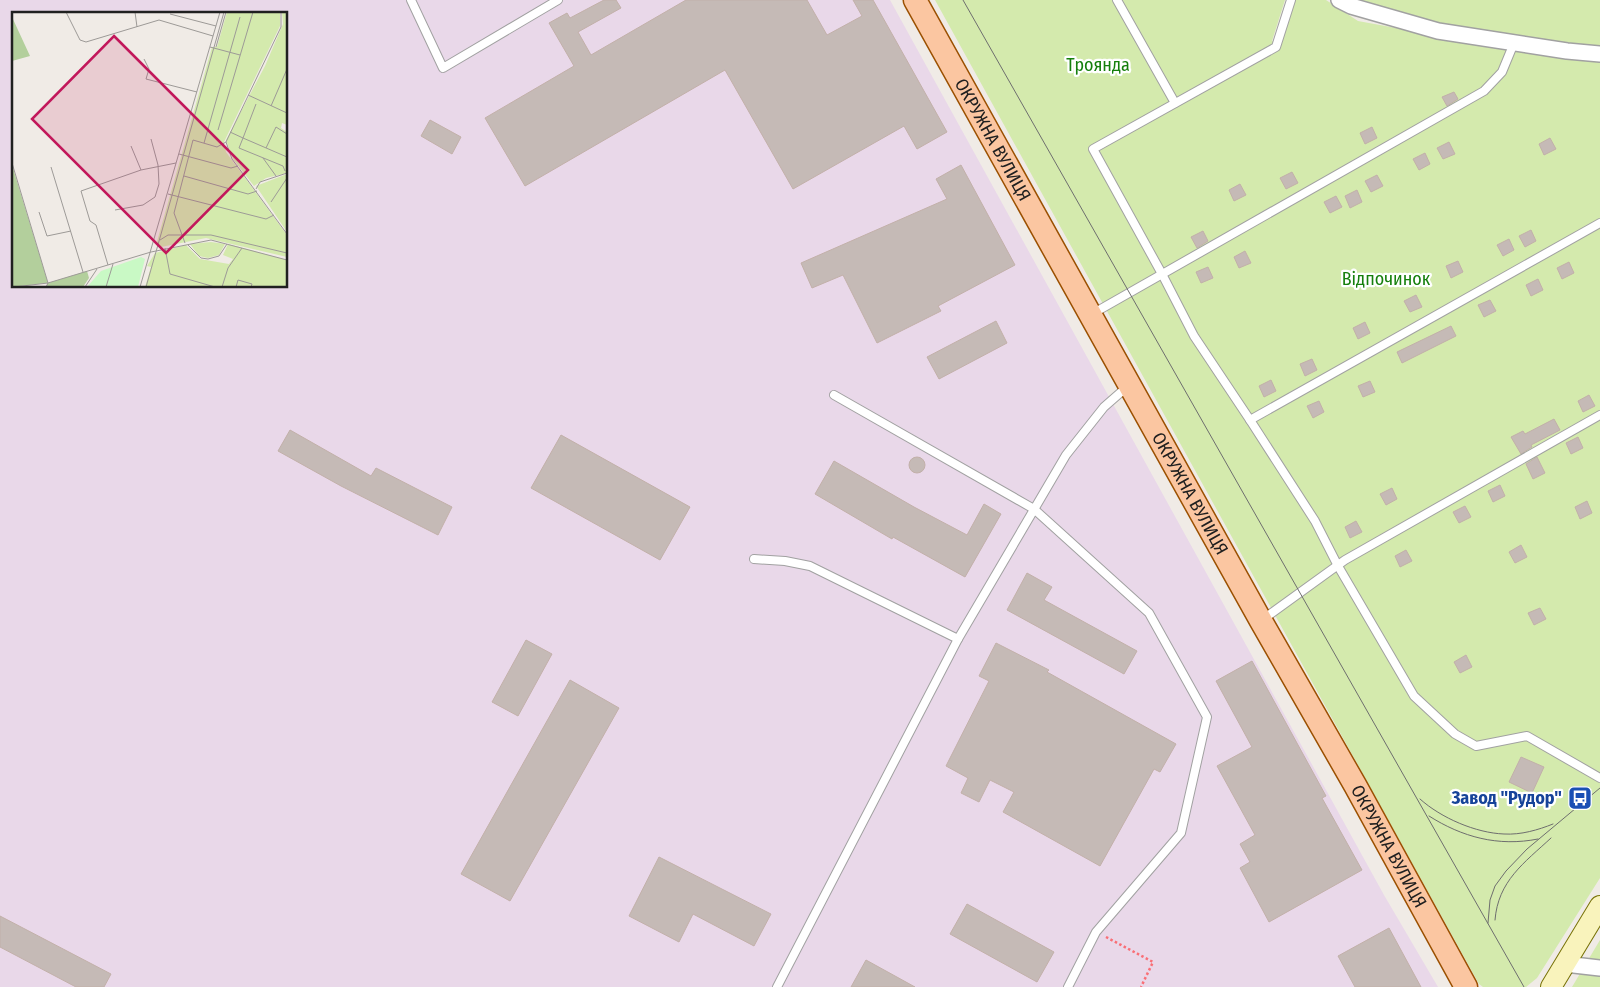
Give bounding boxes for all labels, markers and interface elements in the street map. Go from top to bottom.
inset map [12,12,288,288]
park label: Троянда [1066,54,1130,76]
street label: ОКРУЖНА ВУЛИЦЯ [950,75,1036,205]
park label: Відпочинок [1342,268,1431,290]
street label: ОКРУЖНА ВУЛИЦЯ [1147,428,1233,559]
street label: ОКРУЖНА ВУЛИЦЯ [1346,781,1431,912]
bus stop icon: Завод "Рудор" [1567,785,1593,811]
place label: Завод "Рудор" [1450,787,1562,809]

